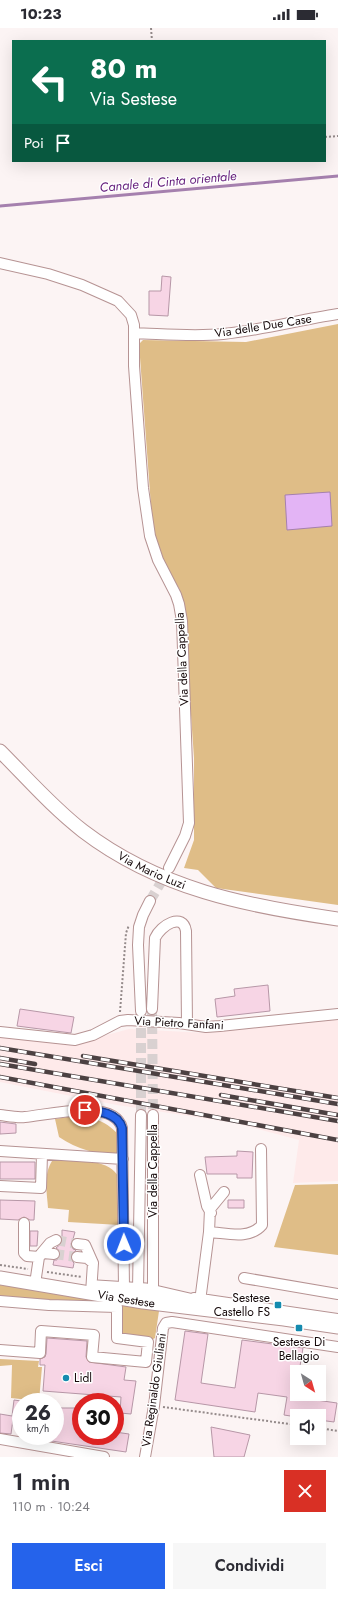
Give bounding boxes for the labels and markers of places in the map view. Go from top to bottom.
pin [68,1093,102,1127]
place label: Sestese Castello FS [214,1289,270,1321]
marker: Sestese Castello FS [273,1300,283,1310]
marker: Sestese Di Bellagio [294,1323,304,1333]
place label: Sestese Di Bellagio [273,1333,325,1365]
place label: Lidl [74,1369,92,1387]
marker: Lidl [61,1373,71,1383]

